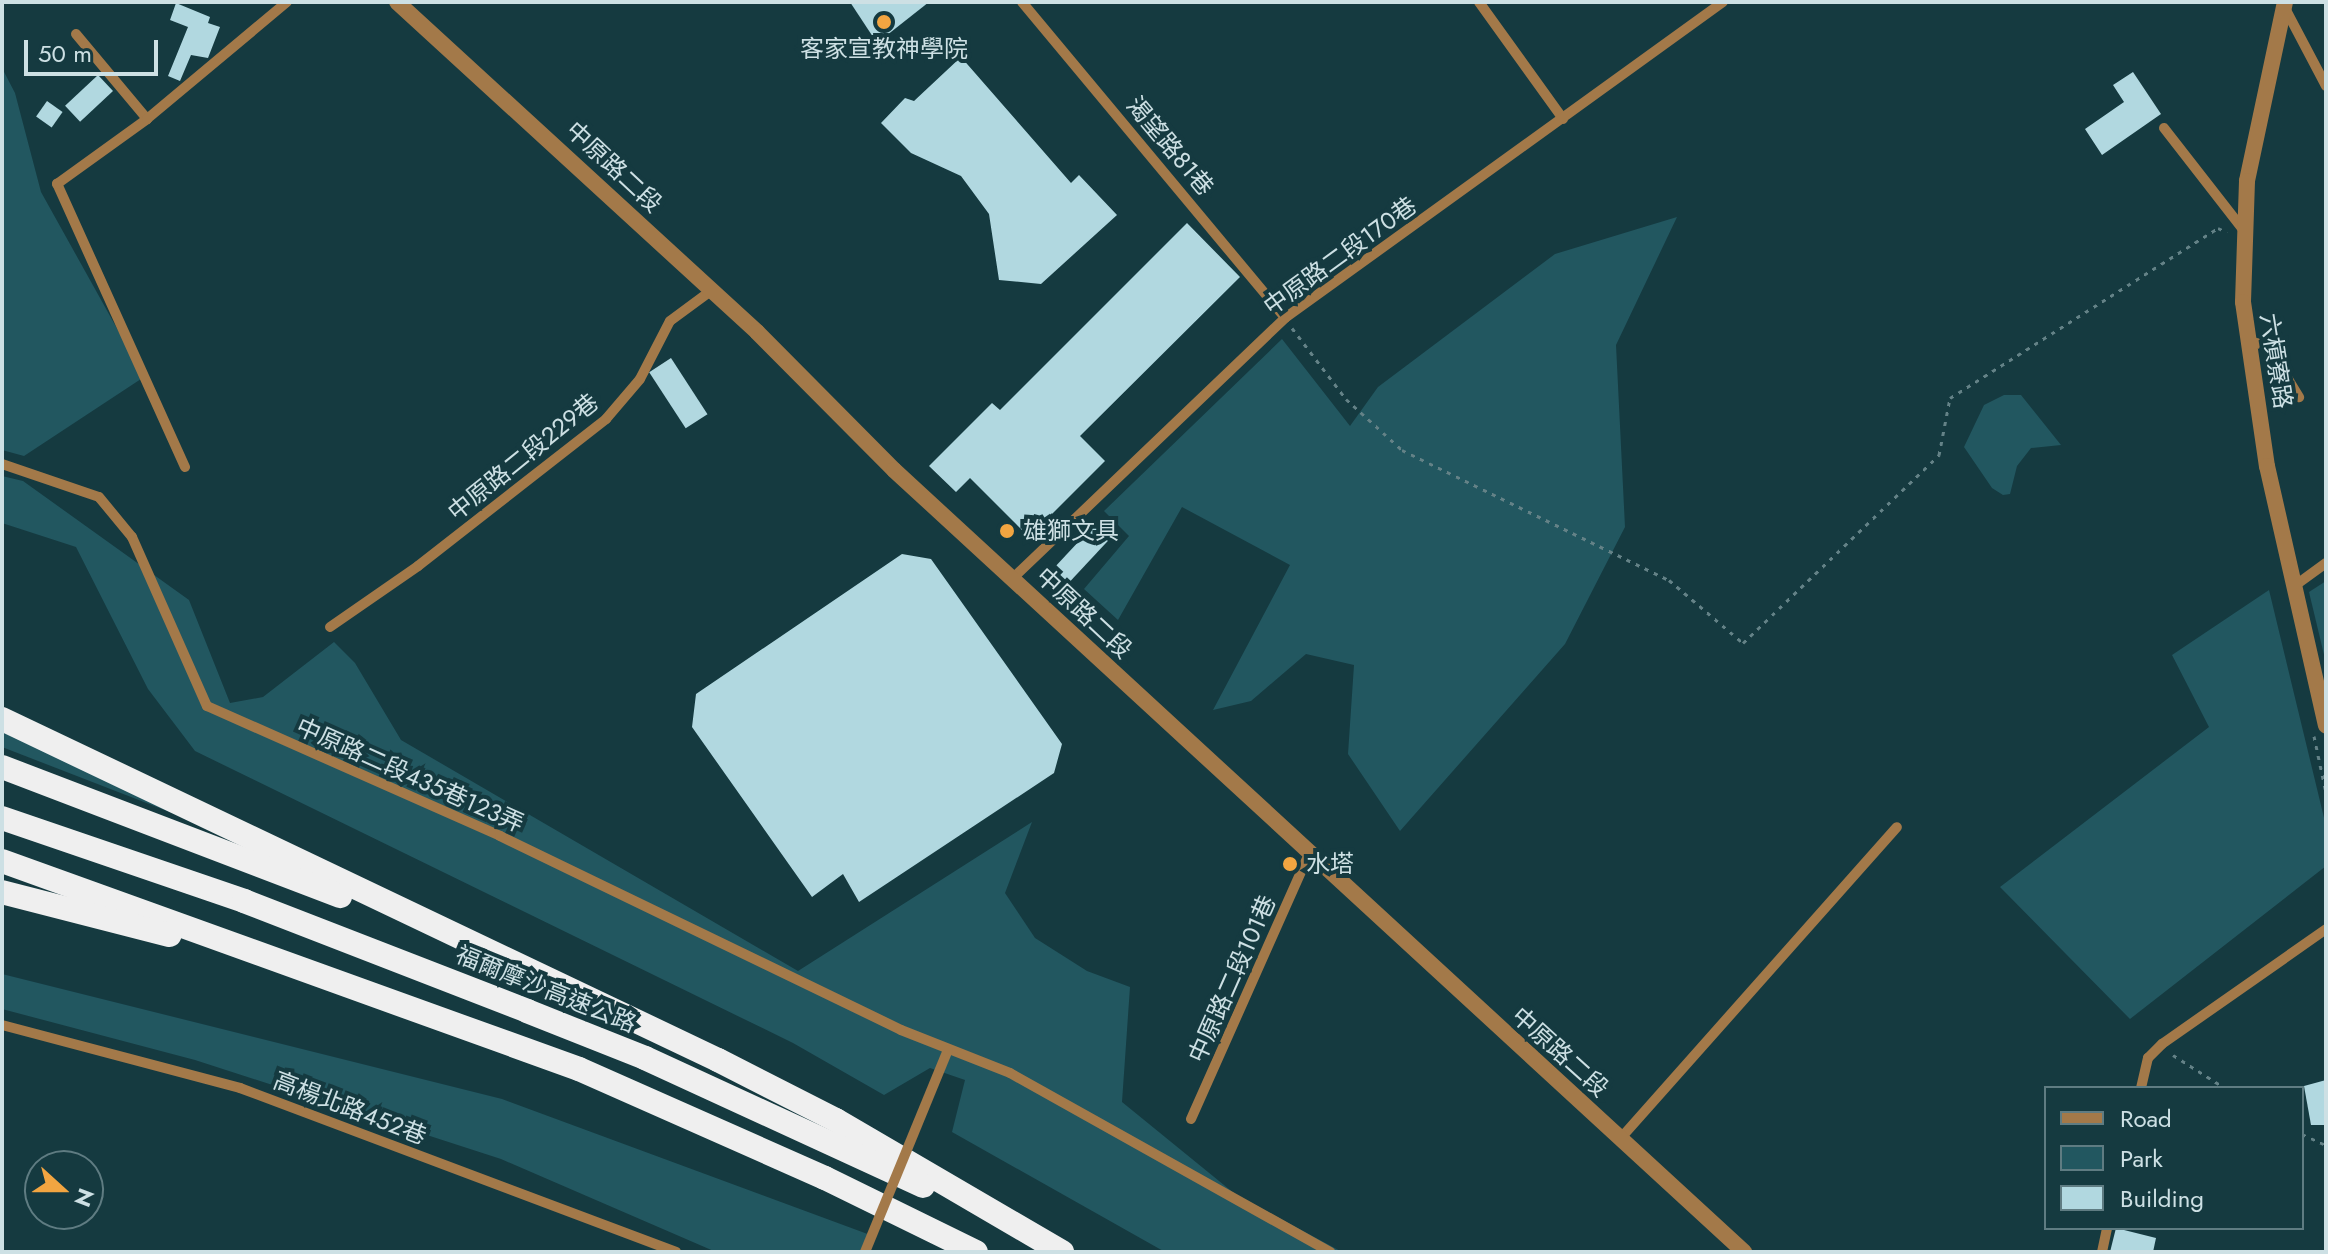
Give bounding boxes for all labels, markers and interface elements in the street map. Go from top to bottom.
marker: 客家宣教神學院 [875,13,893,31]
scale bar [28,24,162,74]
place label: 客家宣教神學院 [800,35,968,63]
text: 50 m [38,36,92,71]
street label: 渴望路81巷 [1120,91,1220,201]
street label: 中原路二段 [560,116,668,218]
street label: 中原路二段170巷 [1258,191,1422,321]
street label: 六槓寮路 [2254,311,2298,411]
street label: 中原路二段229巷 [442,388,604,526]
place label: 雄獅文具 [1023,517,1119,545]
marker: 雄獅文具 [998,522,1016,540]
street label: 中原路二段 [1030,562,1138,664]
street label: 中原路二段435巷123弄 [292,712,528,838]
place label: 水塔 [1306,850,1354,878]
marker: 水塔 [1281,855,1299,873]
street label: 中原路二段101巷 [1182,891,1282,1067]
street label: 福爾摩沙高速公路 [452,940,640,1038]
street label: 中原路二段 [1506,1001,1614,1103]
street label: 高楊北路452巷 [270,1066,430,1150]
legend [2044,1086,2304,1230]
text: Road [2120,1101,2172,1136]
text: Park [2120,1141,2163,1176]
north arrow [24,1150,104,1230]
text: Building [2120,1181,2204,1216]
text: N [66,1184,103,1212]

